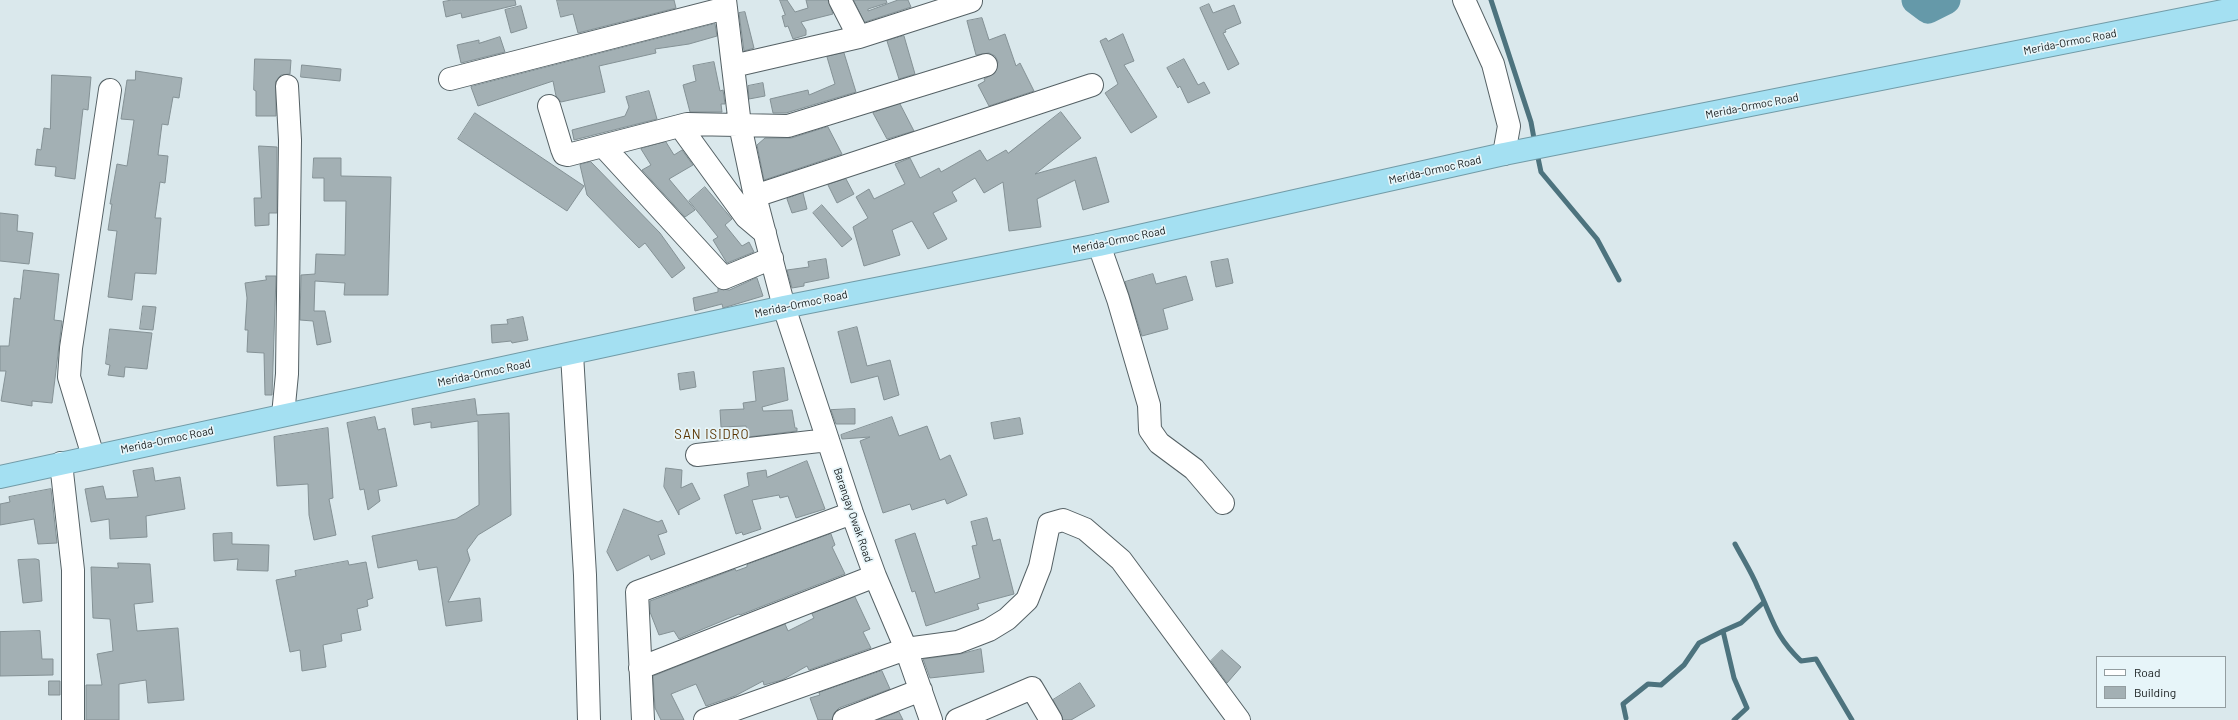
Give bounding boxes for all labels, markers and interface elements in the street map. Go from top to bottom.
street label: Merida-Ormoc Road [2022,26,2118,58]
street label: Merida-Ormoc Road [1704,90,1800,122]
street label: Merida-Ormoc Road [1387,153,1483,187]
street label: Merida-Ormoc Road [1071,224,1167,256]
street label: Merida-Ormoc Road [753,288,849,320]
street label: Merida-Ormoc Road [436,357,532,389]
street label: Merida-Ormoc Road [119,424,215,456]
district label: SAN ISIDRO [674,427,750,443]
street label: Barangay Owak Road [831,466,875,564]
legend [2096,656,2226,708]
text: Road [2134,665,2161,679]
text: Building [2134,685,2176,699]

